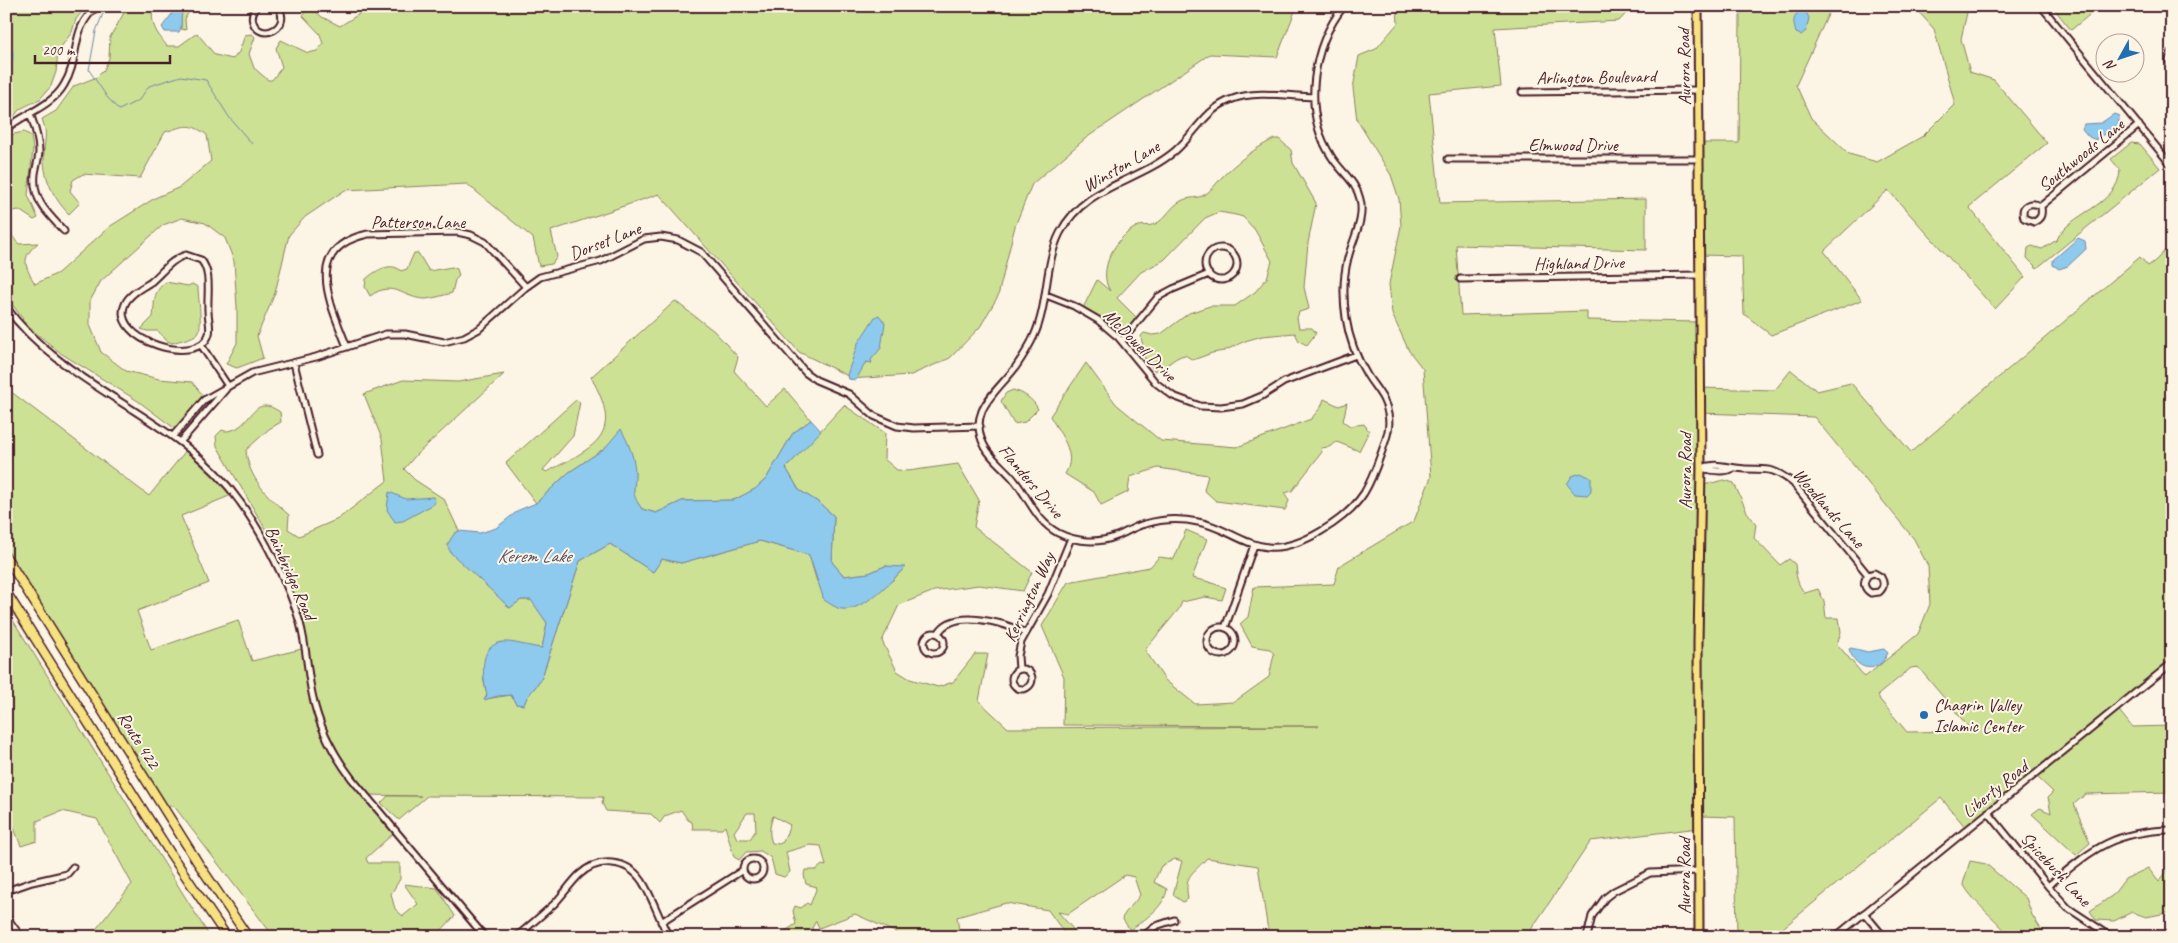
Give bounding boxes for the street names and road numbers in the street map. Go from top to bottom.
street label: Aurora Road [1672,26,1696,106]
street label: Arlington Boulevard [1536,65,1659,89]
street label: Southwoods Lane [2034,113,2129,196]
street label: Elmwood Drive [1528,134,1619,156]
street label: Winston Lane [1079,135,1164,197]
street label: Patterson Lane [371,211,466,233]
street label: Dorset Lane [566,217,645,265]
street label: Highland Drive [1534,251,1625,275]
street label: McDowell Drive [1099,304,1182,387]
street label: Aurora Road [1674,430,1696,509]
street label: Flanders Drive [994,440,1069,523]
street label: Woodlands Lane [1788,464,1870,553]
street label: Bainbridge Road [261,523,323,626]
street label: Kerrington Way [999,547,1060,645]
street label: Route 422 [113,707,166,774]
street label: Liberty Road [1958,754,2035,822]
street label: Spicebush Lane [2016,827,2097,912]
street label: Aurora Road [1673,835,1695,914]

